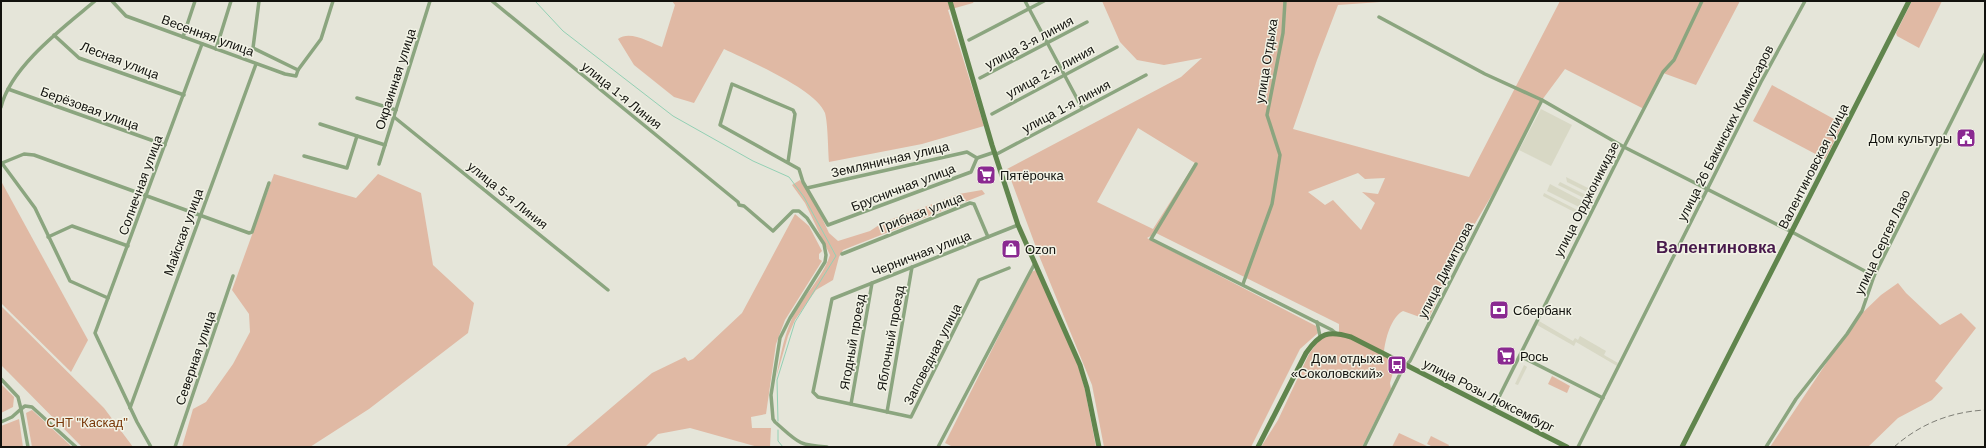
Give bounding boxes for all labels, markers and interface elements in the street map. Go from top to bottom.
street label: Весенняя улица [159,12,257,59]
street label: улица 3-я линия [982,13,1076,72]
street label: улица Отдыха [1252,17,1281,104]
street label: Окраинная улица [372,26,419,132]
street label: Лесная улица [78,39,162,83]
street label: улица 2-я линия [1003,42,1097,101]
street label: улица 26 Бакинских Комиссаров [1674,43,1777,224]
street label: улица 1-я Линия [579,58,665,132]
street label: улица 1-я линия [1019,77,1113,136]
street label: Берёзовая улица [39,84,142,134]
street label: Валентиновская улица [1775,100,1852,231]
public building icon: Дом культуры [1955,127,1977,149]
place label: Дом культуры [1869,131,1952,146]
street label: Солнечная улица [115,132,166,237]
street label: Земляничная улица [830,138,951,180]
street label: улица Орджоникидзе [1551,139,1622,260]
street label: улица 5-я Линия [465,158,551,232]
street label: Брусничная улица [849,160,958,214]
supermarket icon: Пятёрочка [975,164,997,186]
place label: Пятёрочка [1000,168,1064,183]
street label: Майская улица [161,186,206,278]
street label: улица Сергея Лазо [1852,187,1913,297]
street label: Грибная улица [877,189,966,235]
street label: улица Димитрова [1415,219,1477,321]
street label: Черничная улица [869,227,974,279]
shop icon: Ozon [1000,238,1022,260]
district label: Валентиновка [1656,238,1776,257]
place label: Ozon [1025,242,1056,257]
street label: Яблочный проезд [874,284,907,392]
street label: Ягодный проезд [837,292,868,391]
bank icon: Сбербанк [1488,299,1510,321]
street label: Заповедная улица [900,300,965,407]
place label: Сбербанк [1513,303,1572,318]
street label: Северная улица [172,308,219,407]
supermarket icon: Рось [1495,345,1517,367]
place label: Рось [1520,349,1549,364]
place label: Дом отдыха «Соколовский» [1291,351,1384,381]
bus stop icon: Дом отдыха «Соколовский» [1386,354,1408,376]
street label: улица Розы Люксембург [1421,356,1557,435]
park label: СНТ "Каскад" [46,415,128,430]

